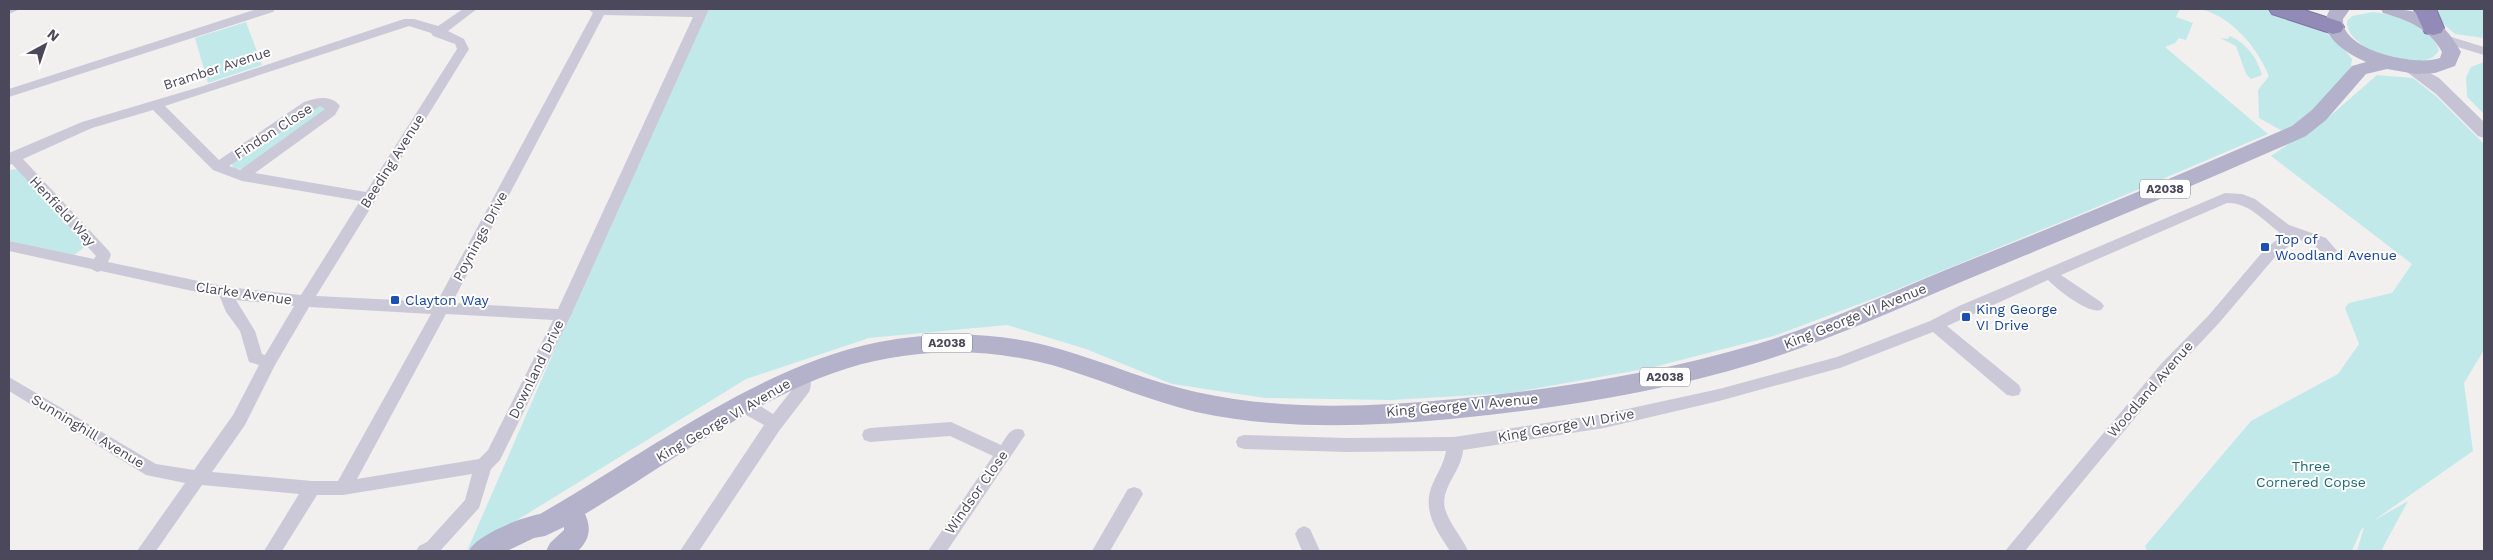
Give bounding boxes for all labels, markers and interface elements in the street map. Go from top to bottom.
north arrow [20,20,70,70]
text: N [44,26,62,45]
street label: Bramber Avenue [161,43,273,93]
street label: Findon Close [231,100,315,162]
street label: Beeding Avenue [357,111,427,211]
street label: Henfield Way [27,173,100,250]
road number: A2038 [2140,180,2190,198]
street label: Poynings Drive [450,188,510,284]
place label: Top of Woodland Avenue [2275,231,2397,263]
marker: Top of Woodland Avenue [2259,241,2271,253]
street label: Clarke Avenue [195,278,293,308]
street label: King George VI Avenue [1781,280,1929,352]
place label: Clayton Way [405,292,489,308]
marker: Clayton Way [389,294,401,306]
place label: King George VI Drive [1976,301,2057,333]
marker: King George VI Drive [1960,311,1972,323]
street label: Downland Drive [505,317,567,421]
road number: A2038 [922,333,972,352]
street label: Woodland Avenue [2104,338,2196,440]
road number: A2038 [1640,368,1690,387]
street label: King George VI Avenue [653,375,793,465]
street label: King George VI Avenue [1385,390,1539,420]
street label: Sunninghill Avenue [29,391,147,471]
street label: King George VI Drive [1496,405,1636,445]
street label: Windsor Close [941,447,1011,537]
park label: Three Cornered Copse [2256,458,2366,490]

